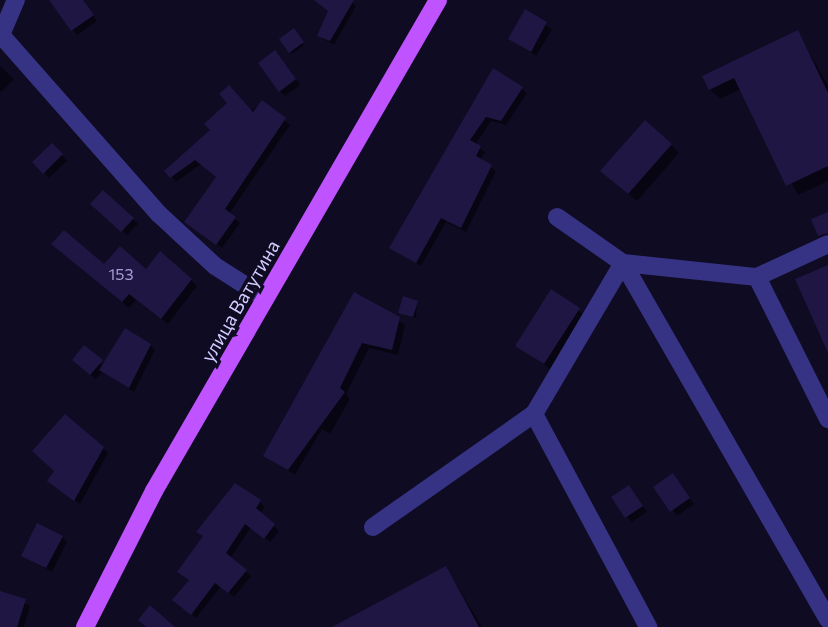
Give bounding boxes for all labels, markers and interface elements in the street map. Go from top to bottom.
street label: улица Ватутина [196,236,284,366]
house number: 153 [108,264,134,284]

